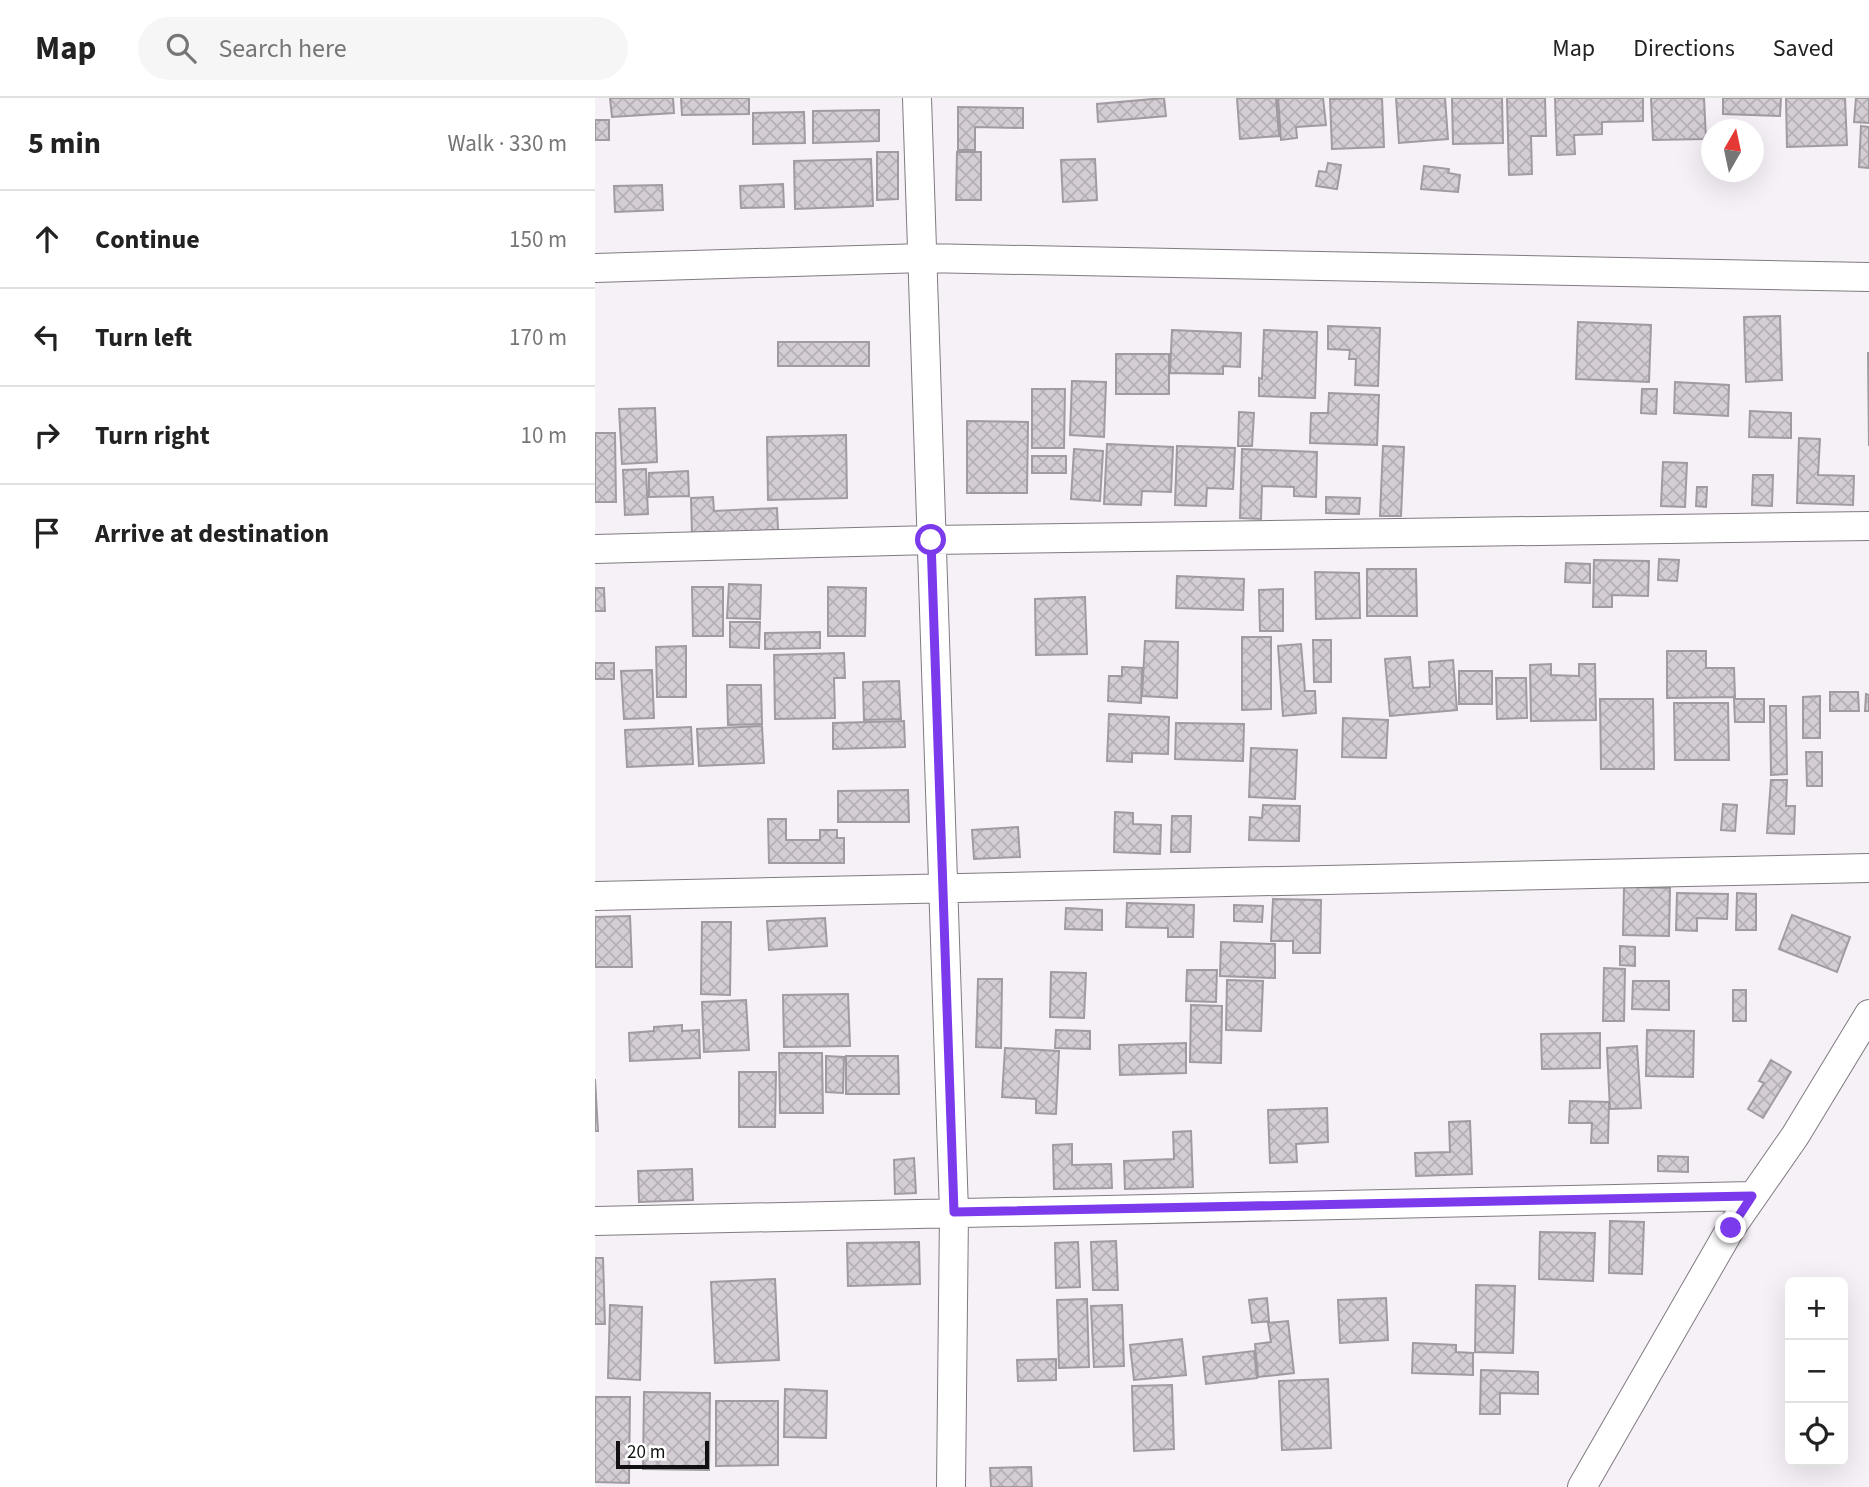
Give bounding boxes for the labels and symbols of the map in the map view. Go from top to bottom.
north arrow [1701,119,1764,182]
route start [915,524,946,555]
route end [1715,1212,1746,1243]
scale bar [616,1438,709,1470]

